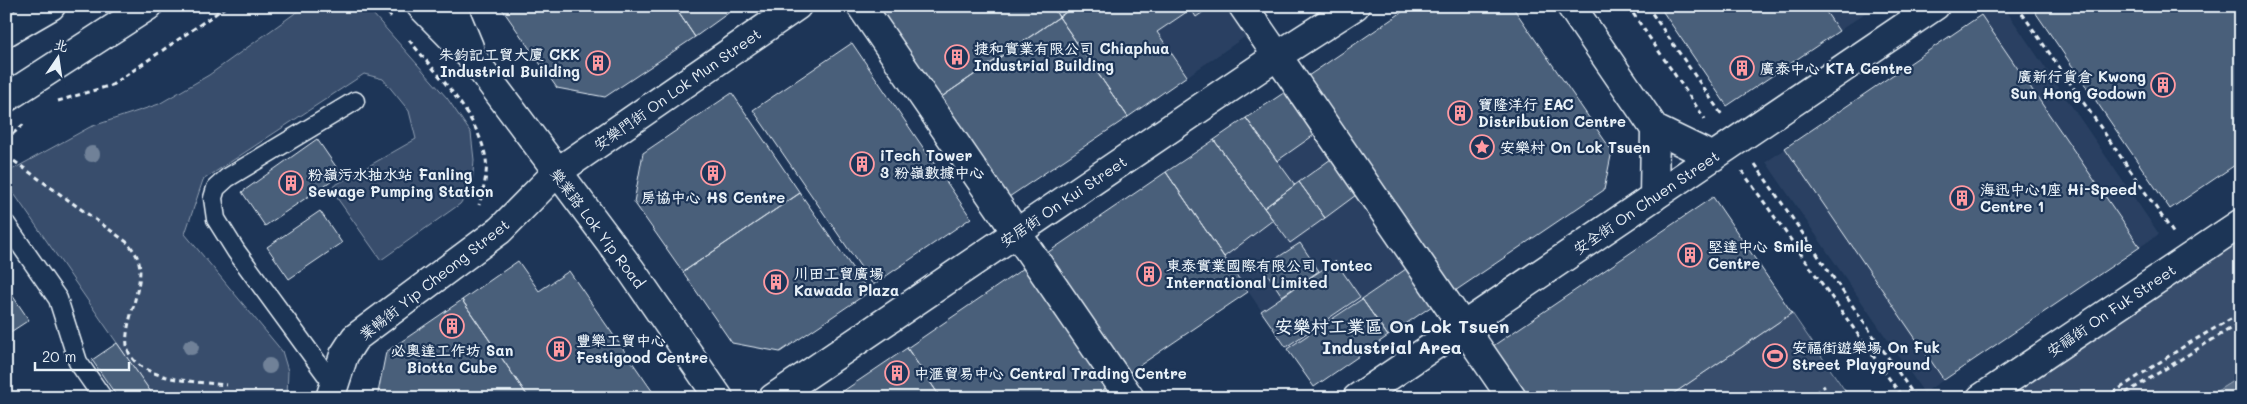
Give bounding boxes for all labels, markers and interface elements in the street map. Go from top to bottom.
street label: 安樂門街 On Lok Mun Street [589,23,765,155]
north arrow [32,32,82,82]
text: 北 [52,34,70,56]
place label: 捷和實業有限公司 Chiaphua Industrial Building [974,38,1170,75]
place label: 朱鈞記工貿大廈 CKK Industrial Building [439,44,580,81]
building icon: 捷和實業有限公司 Chiaphua Industrial Building [944,44,970,70]
building icon: 朱鈞記工貿大廈 CKK Industrial Building [585,50,611,76]
building icon: 廣泰中心 KTA Centre [1729,55,1755,81]
place label: 廣泰中心 KTA Centre [1760,58,1912,78]
place label: 廣新行貨倉 Kwong Sun Hong Godown [2010,66,2146,103]
building icon: 廣新行貨倉 Kwong Sun Hong Godown [2150,72,2176,98]
place label: 寶隆洋行 EAC Distribution Centre [1478,94,1626,131]
building icon: 寶隆洋行 EAC Distribution Centre [1447,100,1473,126]
place icon: 安樂村 On Lok Tsuen [1469,134,1495,160]
place label: 安樂村 On Lok Tsuen [1500,137,1650,157]
place label: iTech Tower 3 粉嶺數據中心 [880,145,984,182]
street label: 安全街 On Chuen Street [1569,146,1723,258]
building icon: iTech Tower 3 粉嶺數據中心 [849,151,875,177]
street label: 安居街 On Kui Street [996,151,1130,251]
building icon: 房協中心 HS Centre [700,160,726,186]
place label: 粉嶺污水抽水站 Fanling Sewage Pumping Station [308,164,493,201]
street label: 樂業路 Lok Yip Road [546,164,650,292]
building icon: 粉嶺污水抽水站 Fanling Sewage Pumping Station [278,170,304,196]
place label: 海迅中心1座 Hi-Speed Centre 1 [1980,179,2137,216]
building icon: 海迅中心1座 Hi-Speed Centre 1 [1949,185,1975,211]
place label: 房協中心 HS Centre [641,187,785,207]
street label: 業暢街 Yip Cheong Street [355,214,513,344]
place label: 堅達中心 Smile Centre [1708,236,1813,273]
building icon: 堅達中心 Smile Centre [1677,242,1703,268]
place label: 東泰實業國際有限公司 Tontec International Limited [1166,255,1373,292]
street label: 安福街 On Fuk Street [2042,259,2180,361]
building icon: 東泰實業國際有限公司 Tontec International Limited [1136,261,1162,287]
place label: 川田工貿廣場 Kawada Plaza [794,263,899,300]
building icon: 川田工貿廣場 Kawada Plaza [763,269,789,295]
building icon: 必奧達工作坊 San Biotta Cube [439,313,465,339]
district label: 安樂村工業區 On Lok Tsuen Industrial Area [1275,314,1509,359]
place label: 豐樂工貿中心 Festigood Centre [576,330,708,367]
building icon: 豐樂工貿中心 Festigood Centre [546,336,572,362]
place label: 安福街遊樂場 On Fuk Street Playground [1792,337,1940,374]
scale bar [35,339,129,371]
place label: 必奧達工作坊 San Biotta Cube [391,340,513,377]
sports icon: 安福街遊樂場 On Fuk Street Playground [1762,343,1788,369]
text: 20 m [42,346,76,366]
building icon: 中滙貿易中心 Central Trading Centre [884,360,910,386]
place label: 中滙貿易中心 Central Trading Centre [914,363,1187,383]

